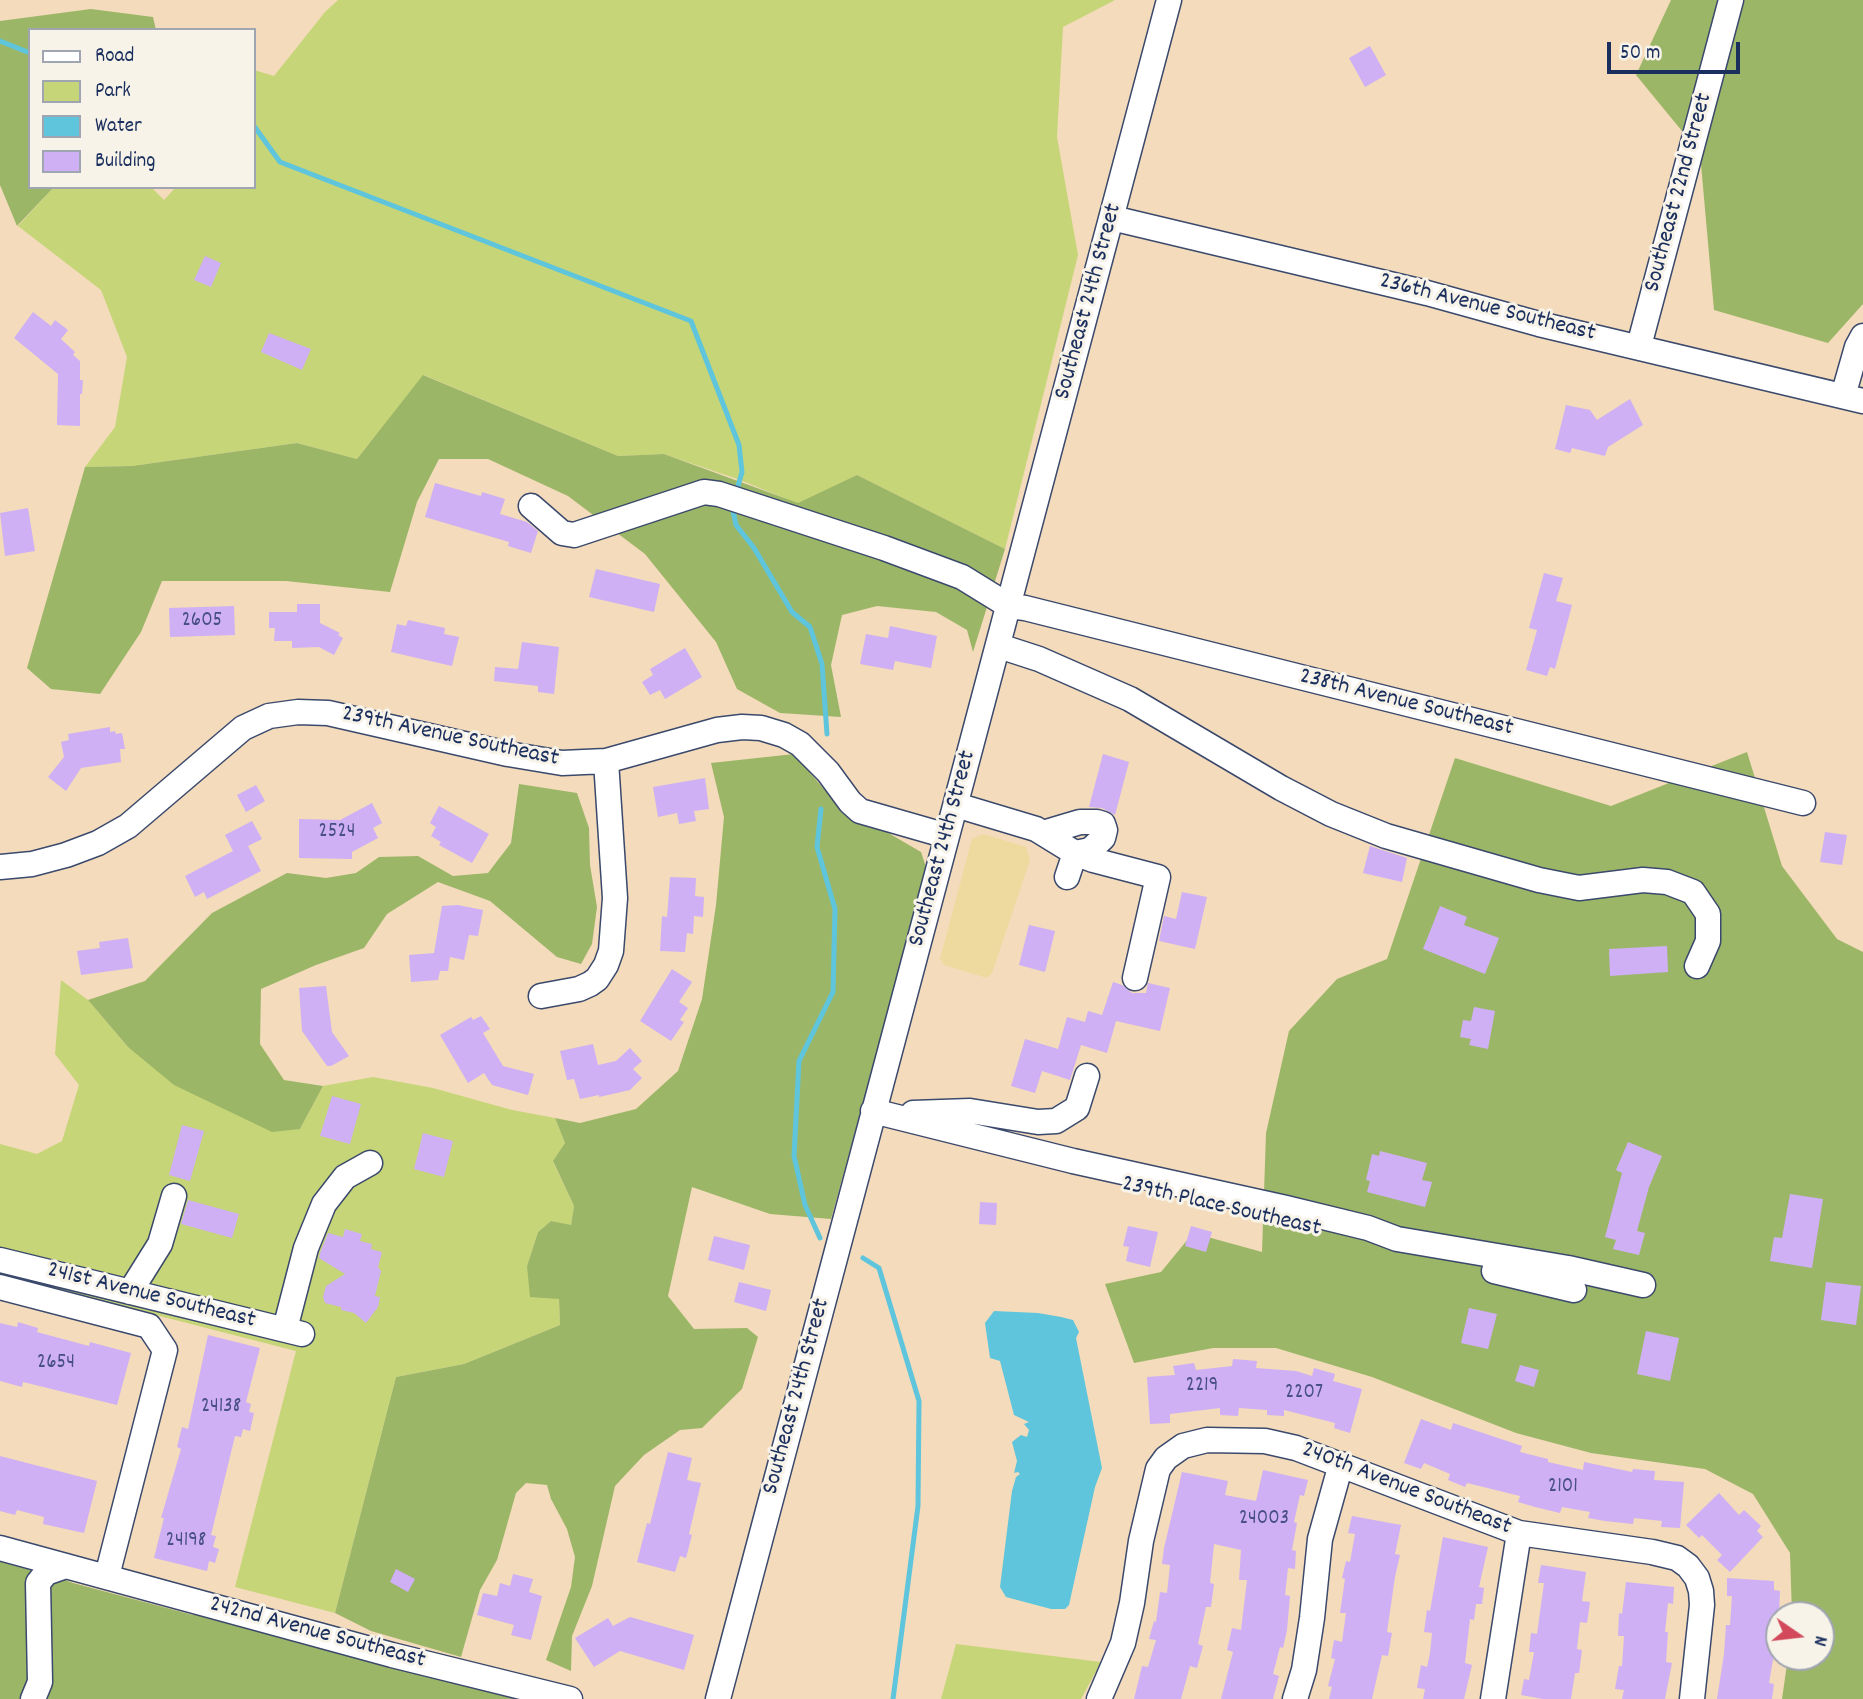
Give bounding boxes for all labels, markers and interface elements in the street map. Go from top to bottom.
legend [28,28,256,189]
scale bar [1611,28,1744,72]
text: 50 m [1620,39,1660,69]
text: Road [95,42,134,72]
text: Park [95,77,131,107]
street label: Southeast 22nd Street [1640,90,1720,296]
text: Water [95,112,142,142]
text: Building [95,147,155,177]
street label: Southeast 24th Street [1050,201,1130,403]
street label: 236th Avenue Southeast [1376,268,1598,350]
house number: 2605 [182,609,222,635]
street label: 238th Avenue Southeast [1296,663,1516,745]
street label: 239th Avenue Southeast [339,701,561,775]
street label: Southeast 24th Street [904,748,984,950]
house number: 2524 [319,820,355,846]
street label: 239th Place Southeast [1119,1171,1323,1245]
street label: 241st Avenue Southeast [44,1257,258,1337]
street label: Southeast 24th Street [758,1296,838,1498]
house number: 2654 [37,1351,75,1377]
house number: 2219 [1186,1374,1218,1400]
house number: 2207 [1285,1381,1323,1407]
house number: 24138 [201,1395,241,1421]
street label: 240th Avenue Southeast [1297,1437,1515,1543]
house number: 2101 [1548,1475,1578,1501]
house number: 24003 [1239,1507,1289,1533]
house number: 24198 [166,1529,206,1555]
street label: 242nd Avenue Southeast [206,1591,428,1677]
north arrow [1765,1601,1835,1671]
text: N [1805,1633,1833,1649]

